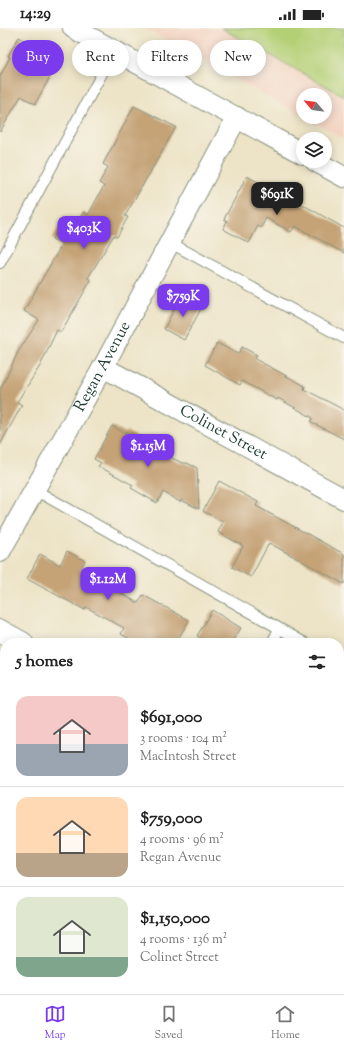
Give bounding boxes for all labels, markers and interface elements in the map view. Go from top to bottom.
text: 14:29 [20,4,51,25]
chip: Buy [12,40,64,76]
chip: Rent [72,40,129,76]
chip: Filters [137,40,202,76]
chip: New [210,40,266,76]
north arrow [296,88,332,124]
map controls [296,88,332,168]
button: layers [296,132,332,168]
pin: $691K [249,182,305,216]
text: $691K [260,186,294,204]
pin: $403K [56,216,112,250]
text: $403K [67,220,101,238]
pin: $759K [155,284,211,318]
text: $759K [166,288,200,306]
street label: Regan Avenue [69,317,137,416]
street label: Colinet Street [175,399,272,466]
pin: $1.15M [115,434,181,468]
text: $1.15M [130,438,166,456]
pin: $1.12M [75,567,141,601]
text: $1.12M [89,571,127,589]
text: 5 homes [16,650,73,674]
icon: filters [306,651,328,673]
text: $691,000 [140,706,202,730]
icon: home [48,712,96,760]
text: 3 rooms · 104 m² [140,730,227,748]
text: MacIntosh Street [140,748,236,766]
text: $759,000 [140,807,202,831]
icon: home [48,813,96,861]
text: 4 rooms · 96 m² [140,831,224,849]
text: Regan Avenue [140,849,221,867]
text: $1,150,000 [140,907,210,931]
icon: home [48,913,96,961]
text: 4 rooms · 136 m² [140,931,227,949]
text: Colinet Street [140,949,219,967]
tab: Map [44,1003,66,1043]
tab: Saved [154,1003,183,1043]
tab: Home [271,1003,300,1043]

